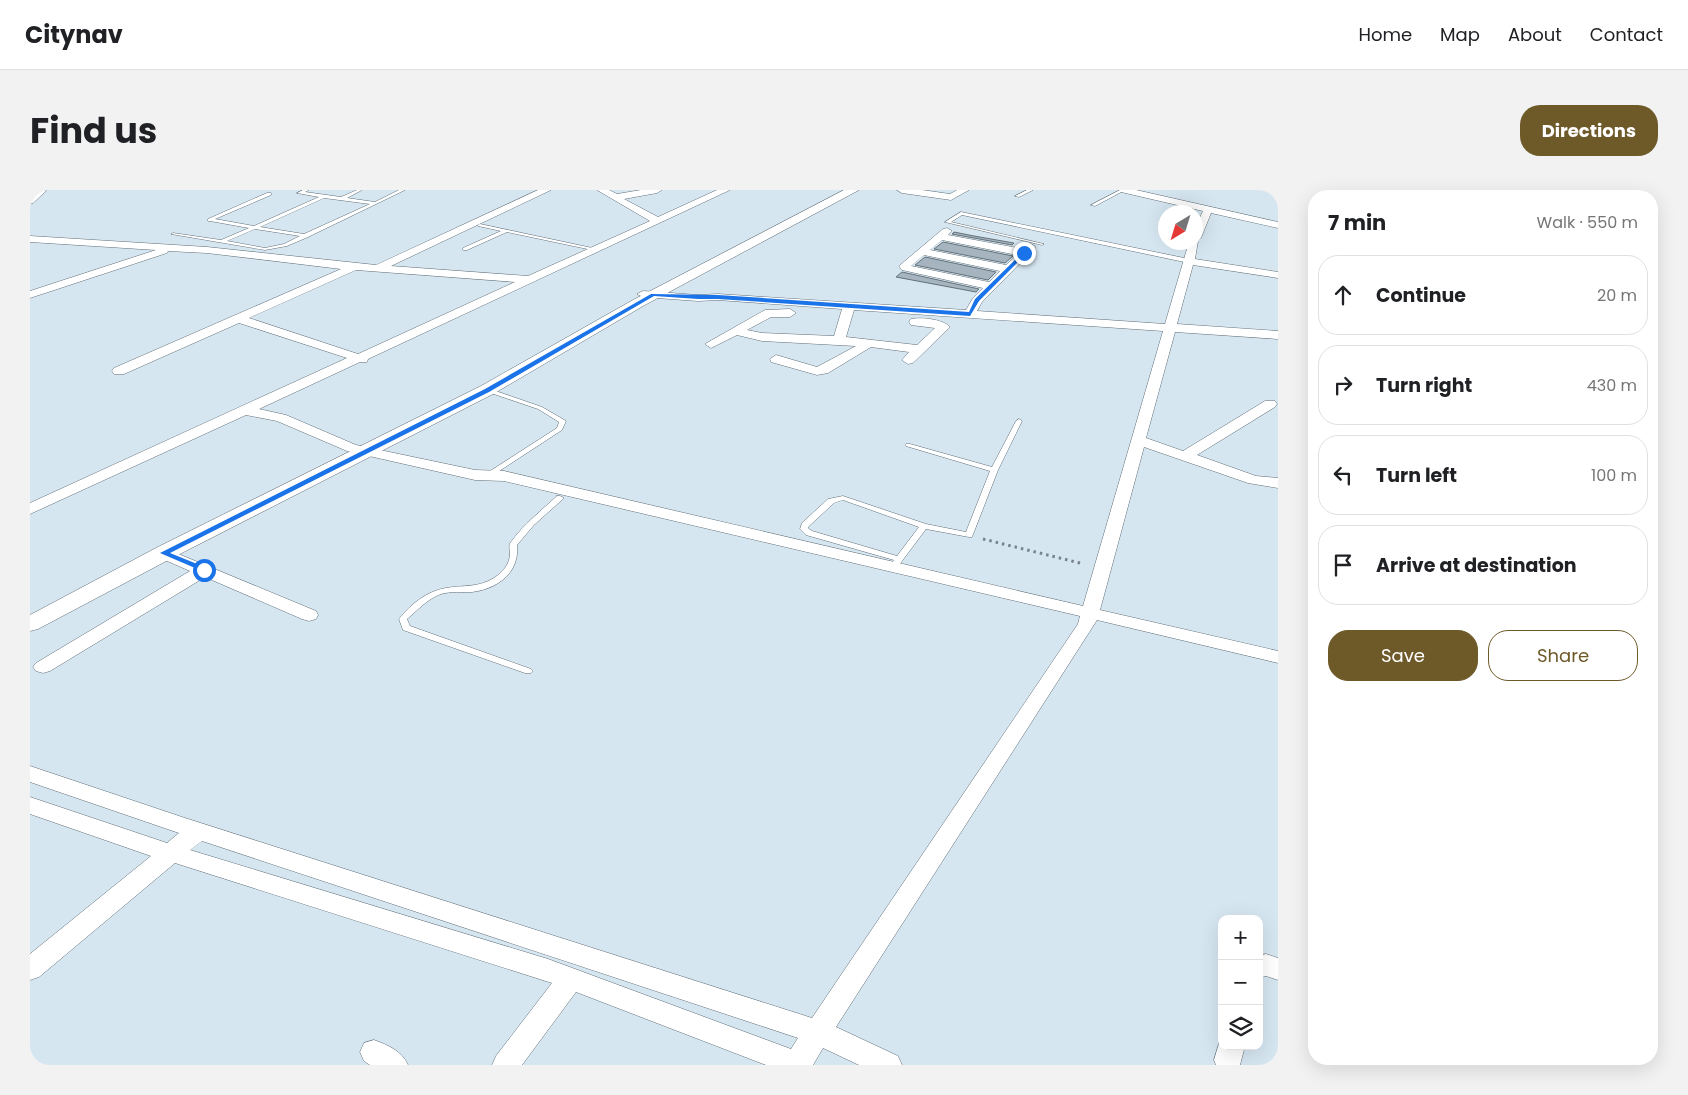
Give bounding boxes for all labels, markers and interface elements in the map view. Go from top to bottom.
text: Citynav [25,18,123,51]
text: Home [1358,22,1412,47]
text: Map [1440,22,1480,47]
text: About [1508,22,1562,47]
text: Contact [1590,22,1663,47]
button: Directions [1520,105,1658,156]
text: Find us [30,106,157,155]
north arrow [1158,205,1203,250]
text: 7 min [1328,208,1386,237]
text: Walk · 550 m [1537,211,1638,234]
route end [1013,242,1036,265]
icon: ahead [1329,281,1357,309]
text: Continue [1376,282,1466,309]
text: 20 m [1597,284,1637,307]
icon: right [1329,371,1357,399]
text: Turn right [1376,372,1472,399]
text: 430 m [1587,374,1637,397]
icon: left [1329,461,1357,489]
text: Turn left [1376,462,1457,489]
text: 100 m [1591,464,1637,487]
icon: arrive [1329,551,1357,579]
text: Arrive at destination [1376,552,1577,579]
route start [193,559,216,582]
button: Save [1328,630,1478,681]
button: Share [1488,630,1638,681]
map controls [1218,915,1263,1050]
button: + [1218,915,1263,960]
button: − [1218,960,1263,1005]
button: layers [1218,1005,1263,1050]

